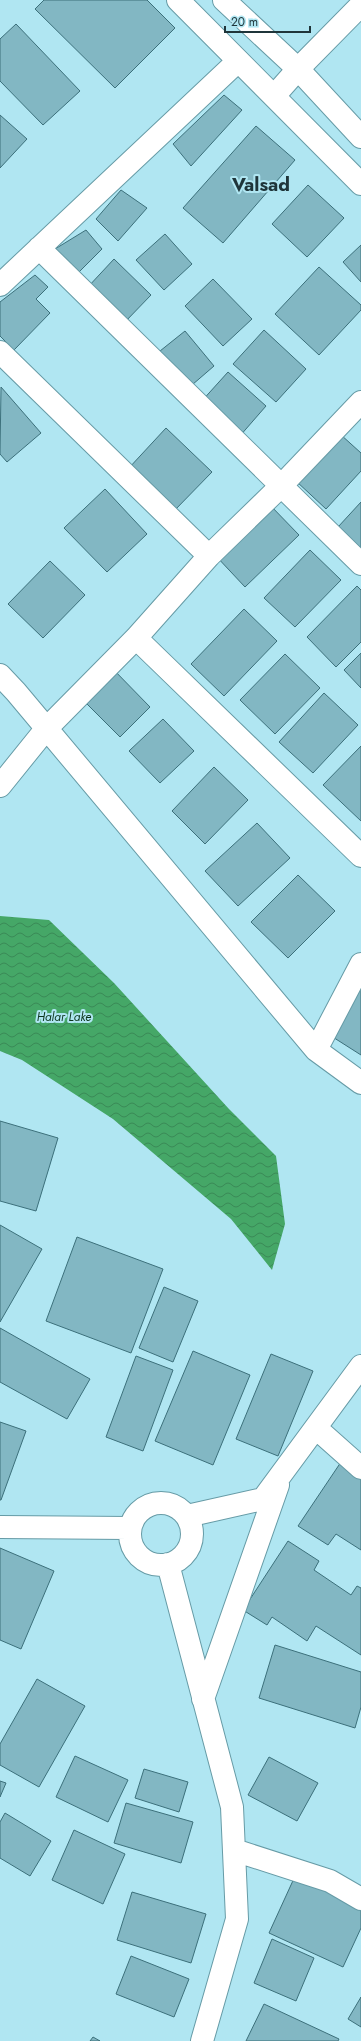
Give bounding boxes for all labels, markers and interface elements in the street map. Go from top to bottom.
scale bar [225,8,310,34]
text: 20 m [231,13,258,31]
district label: Valsad [231,171,290,198]
water label: Halar Lake [37,1008,91,1026]

